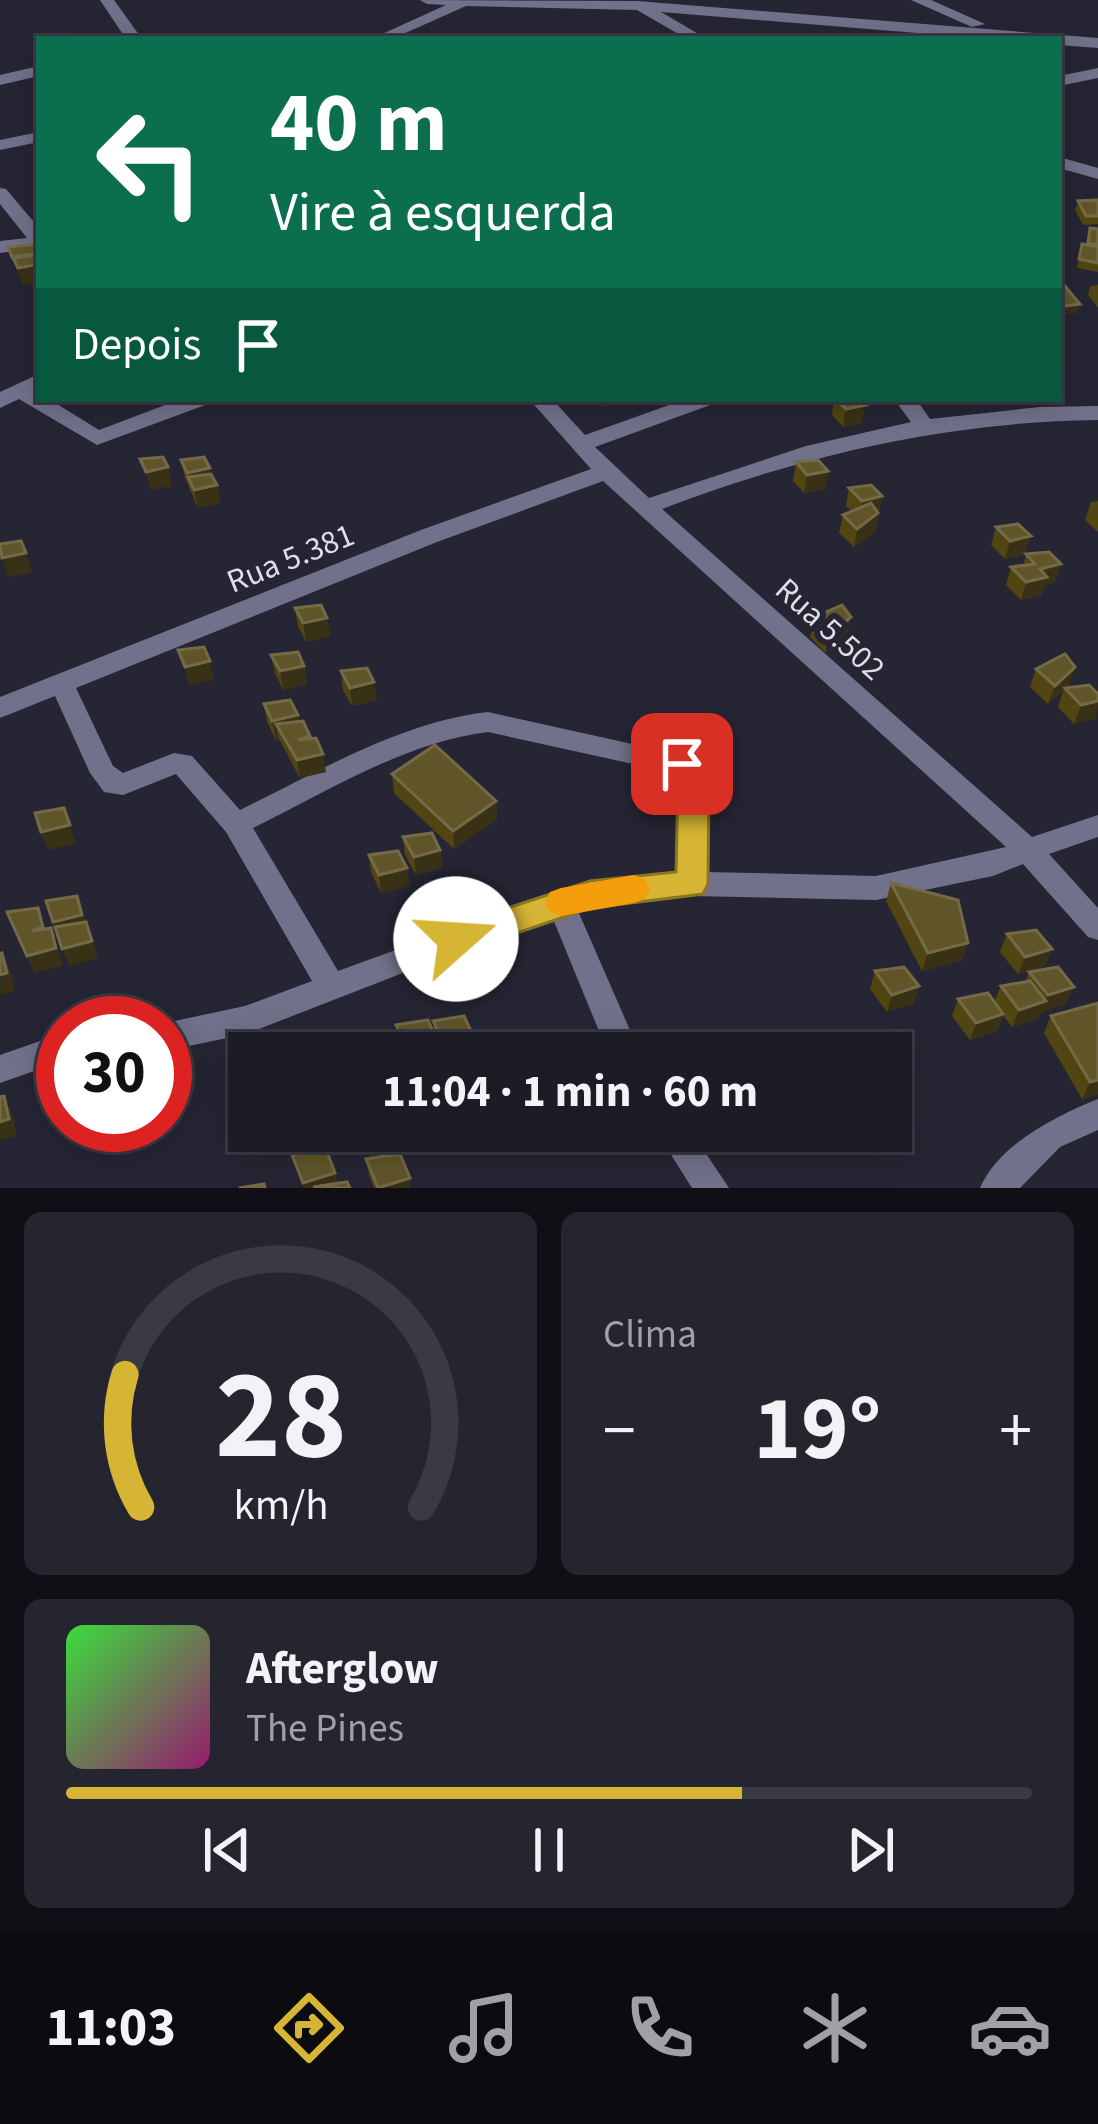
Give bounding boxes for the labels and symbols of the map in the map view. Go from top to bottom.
street label: Rua 5.381 [220,512,361,605]
street label: Rua 5.502 [765,567,895,691]
pin [631,713,733,815]
position arrow [393,876,519,1002]
speed limit sign: 30 [36,996,192,1152]

